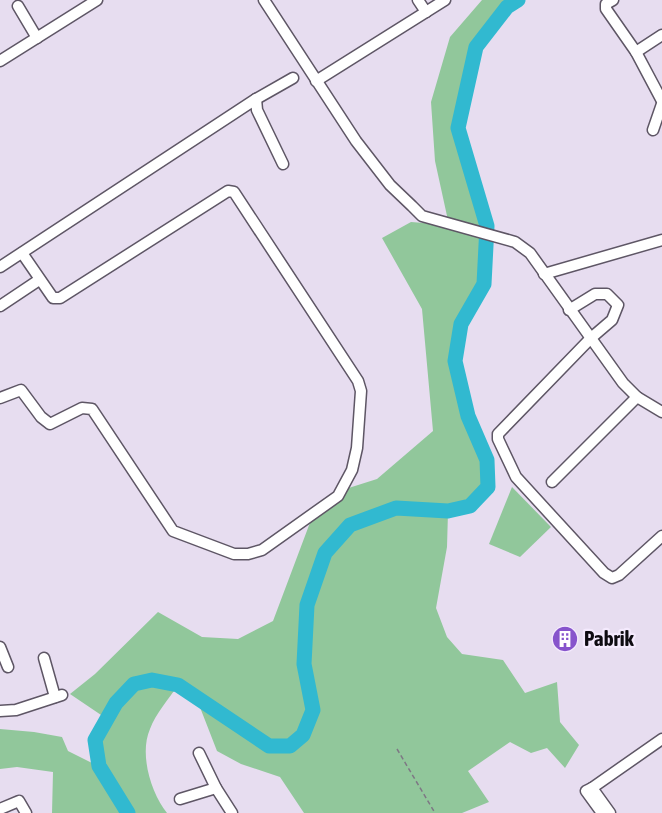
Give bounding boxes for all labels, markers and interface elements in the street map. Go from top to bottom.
building icon: Pabrik [550,624,580,654]
place label: Pabrik [584,626,635,650]

